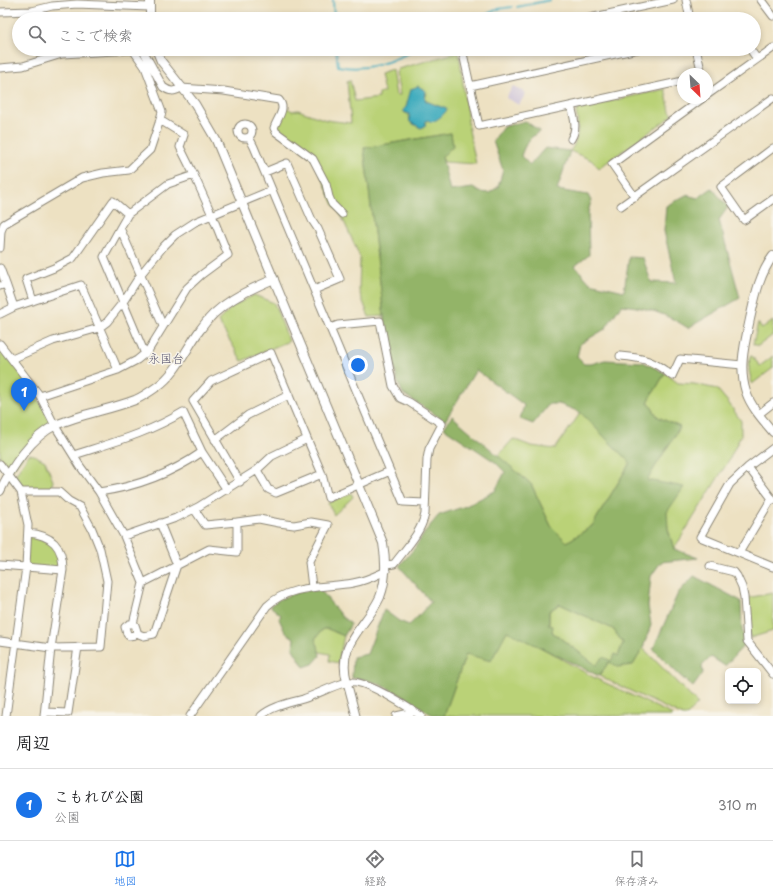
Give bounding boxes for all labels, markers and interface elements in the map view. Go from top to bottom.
search box [12,12,761,56]
icon: search [26,23,48,45]
text: ここで検索 [58,23,133,46]
north arrow [677,68,713,104]
district label: 永国台 [148,349,184,367]
your location [348,355,368,375]
pin: 1 [11,378,37,411]
map controls [725,668,761,704]
button: locate [725,668,761,704]
text: 周辺 [16,729,50,755]
text: こもれび公園 [54,784,144,807]
text: 1 [26,795,32,814]
text: 310 m [718,795,757,814]
text: 公園 [54,807,80,826]
tab: 地図 [114,848,136,889]
tab: 経路 [364,848,386,889]
tab: 保存済み [615,848,659,889]

